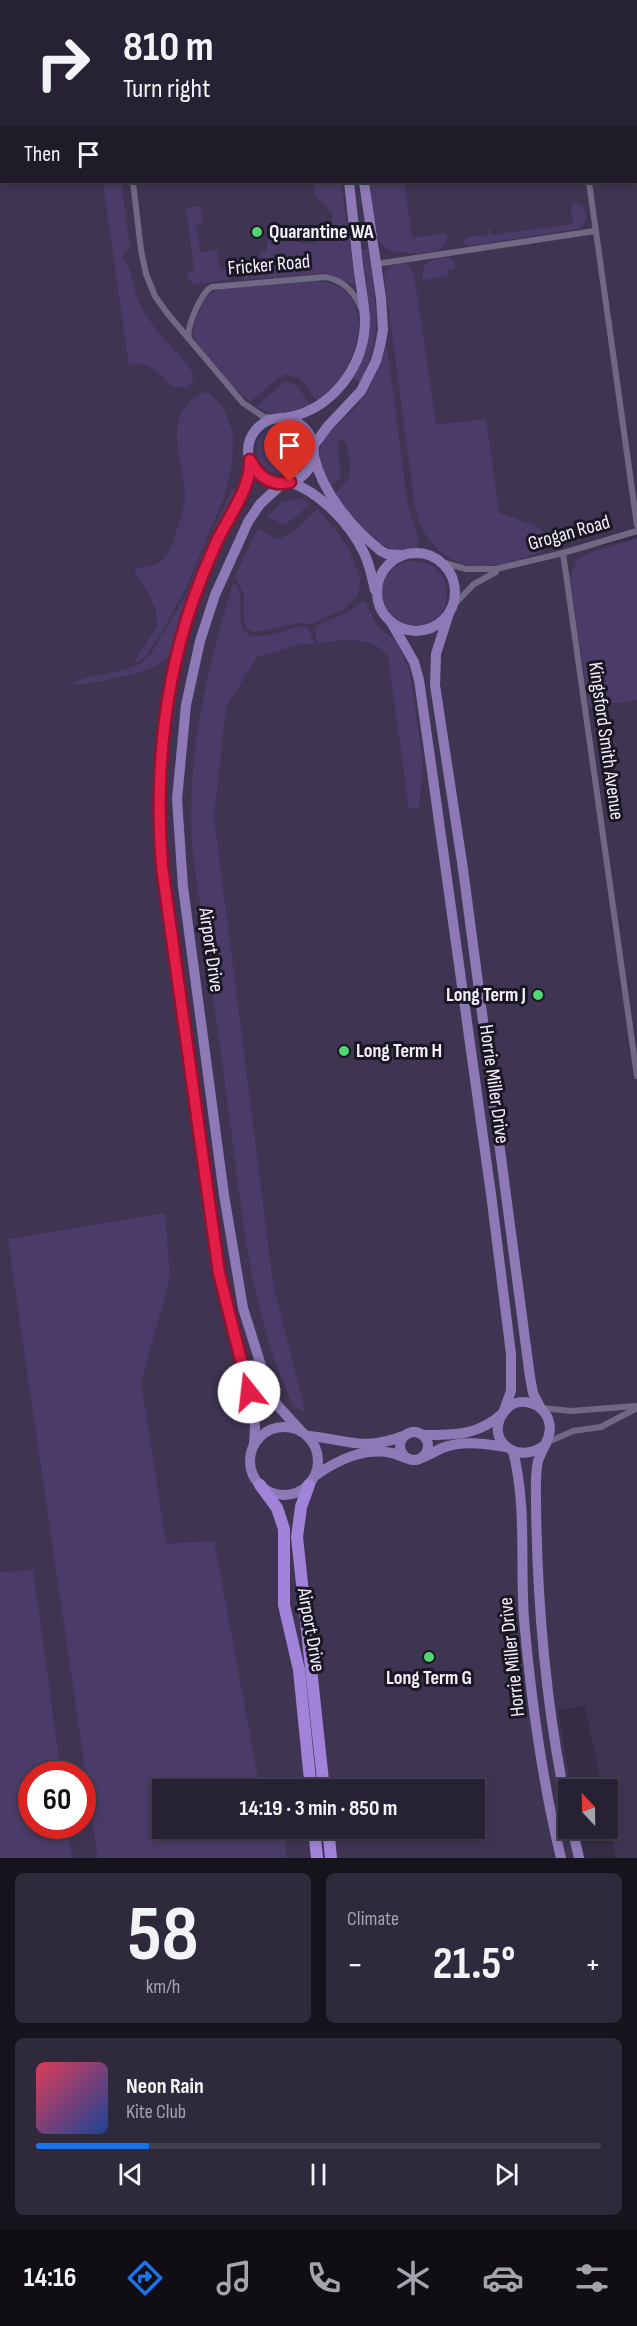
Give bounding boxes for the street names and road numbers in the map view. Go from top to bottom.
street label: Fricker Road [227,249,311,281]
street label: Grogan Road [525,510,613,556]
street label: Kingsford Smith Avenue [583,661,629,821]
street label: Airport Drive [193,905,229,994]
street label: Horrie Miller Drive [474,1023,514,1145]
street label: Airport Drive [292,1585,330,1674]
street label: Horrie Miller Drive [494,1596,530,1718]

